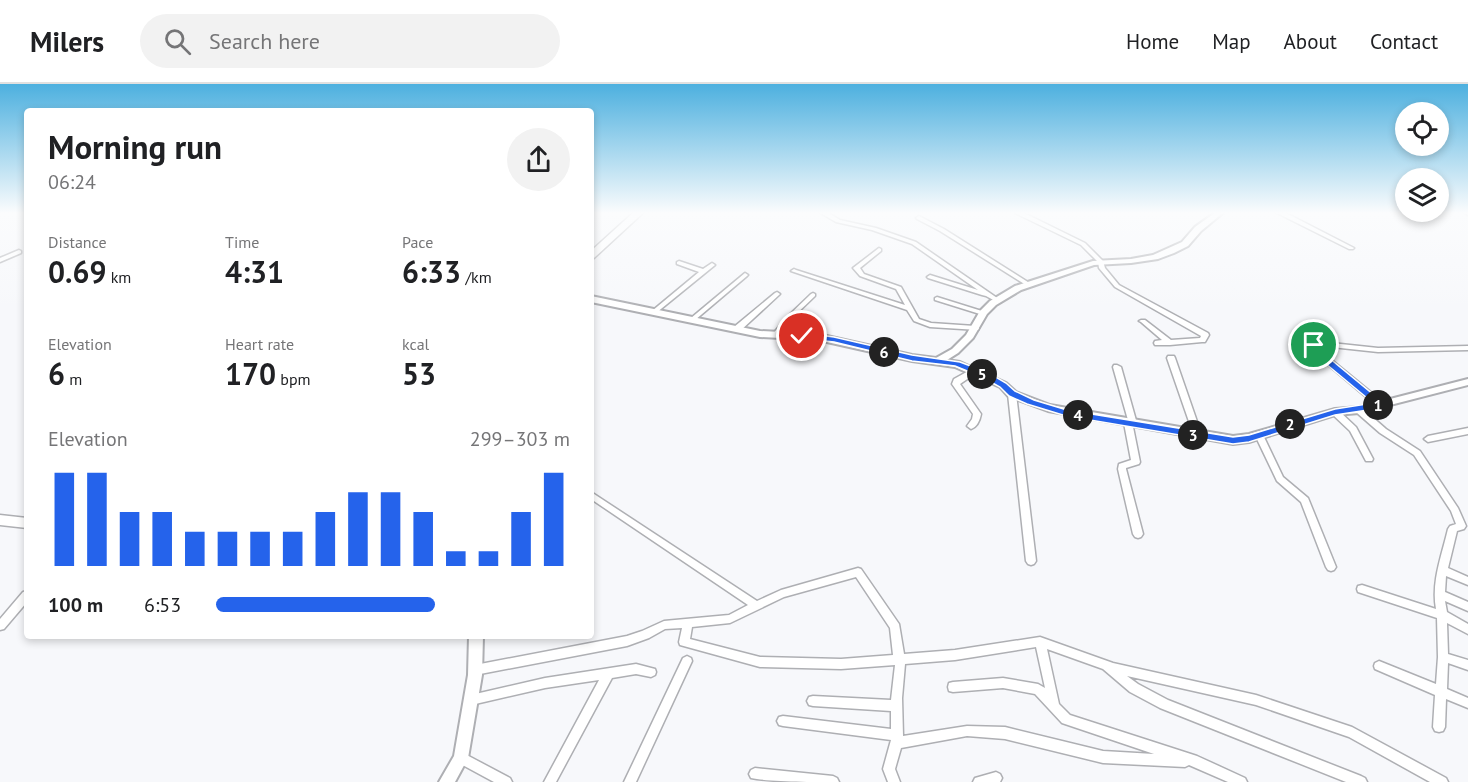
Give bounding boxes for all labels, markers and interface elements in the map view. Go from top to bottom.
search box [140,14,560,68]
text: Milers [30,23,104,60]
icon: search [161,25,194,58]
text: Search here [209,27,320,55]
text: Home [1126,28,1179,55]
text: Map [1212,28,1251,55]
text: About [1284,28,1337,55]
text: Contact [1370,28,1438,55]
map controls [1395,102,1449,222]
button: locate [1395,102,1449,156]
text: Morning run [48,125,222,168]
button: share [507,128,570,191]
button: layers [1395,168,1449,222]
text: 06:24 [48,169,96,195]
text: Distance [48,232,107,252]
text: Time [225,232,259,252]
text: Pace [402,232,433,252]
text: 0.69 [48,252,106,291]
text: 4:31 [225,252,284,291]
text: 6:33 [402,252,461,291]
text: km [106,267,131,287]
text: /km [461,267,492,287]
pin [776,310,827,361]
icon: check [785,319,818,352]
pin [1288,319,1339,370]
icon: arrive [1297,328,1330,361]
text: Elevation [48,334,112,354]
text: Heart rate [225,334,294,354]
text: kcal [402,334,429,354]
pin: 6 [869,337,899,367]
text: 6 [879,342,889,362]
text: 6 [48,354,65,393]
text: 170 [225,354,276,393]
text: 53 [402,354,436,393]
pin: 5 [967,359,997,389]
text: 5 [977,364,987,384]
text: m [65,369,82,389]
text: bpm [276,369,311,389]
pin: 1 [1363,390,1393,420]
text: 1 [1373,395,1383,415]
pin: 4 [1063,400,1093,430]
text: 4 [1073,405,1083,425]
pin: 2 [1275,409,1305,439]
text: 2 [1285,414,1295,434]
pin: 3 [1178,420,1208,450]
text: 3 [1188,425,1198,445]
text: Elevation [48,426,128,452]
text: 299–303 m [470,426,570,452]
text: 100 m [48,592,103,618]
text: 6:53 [144,592,181,618]

